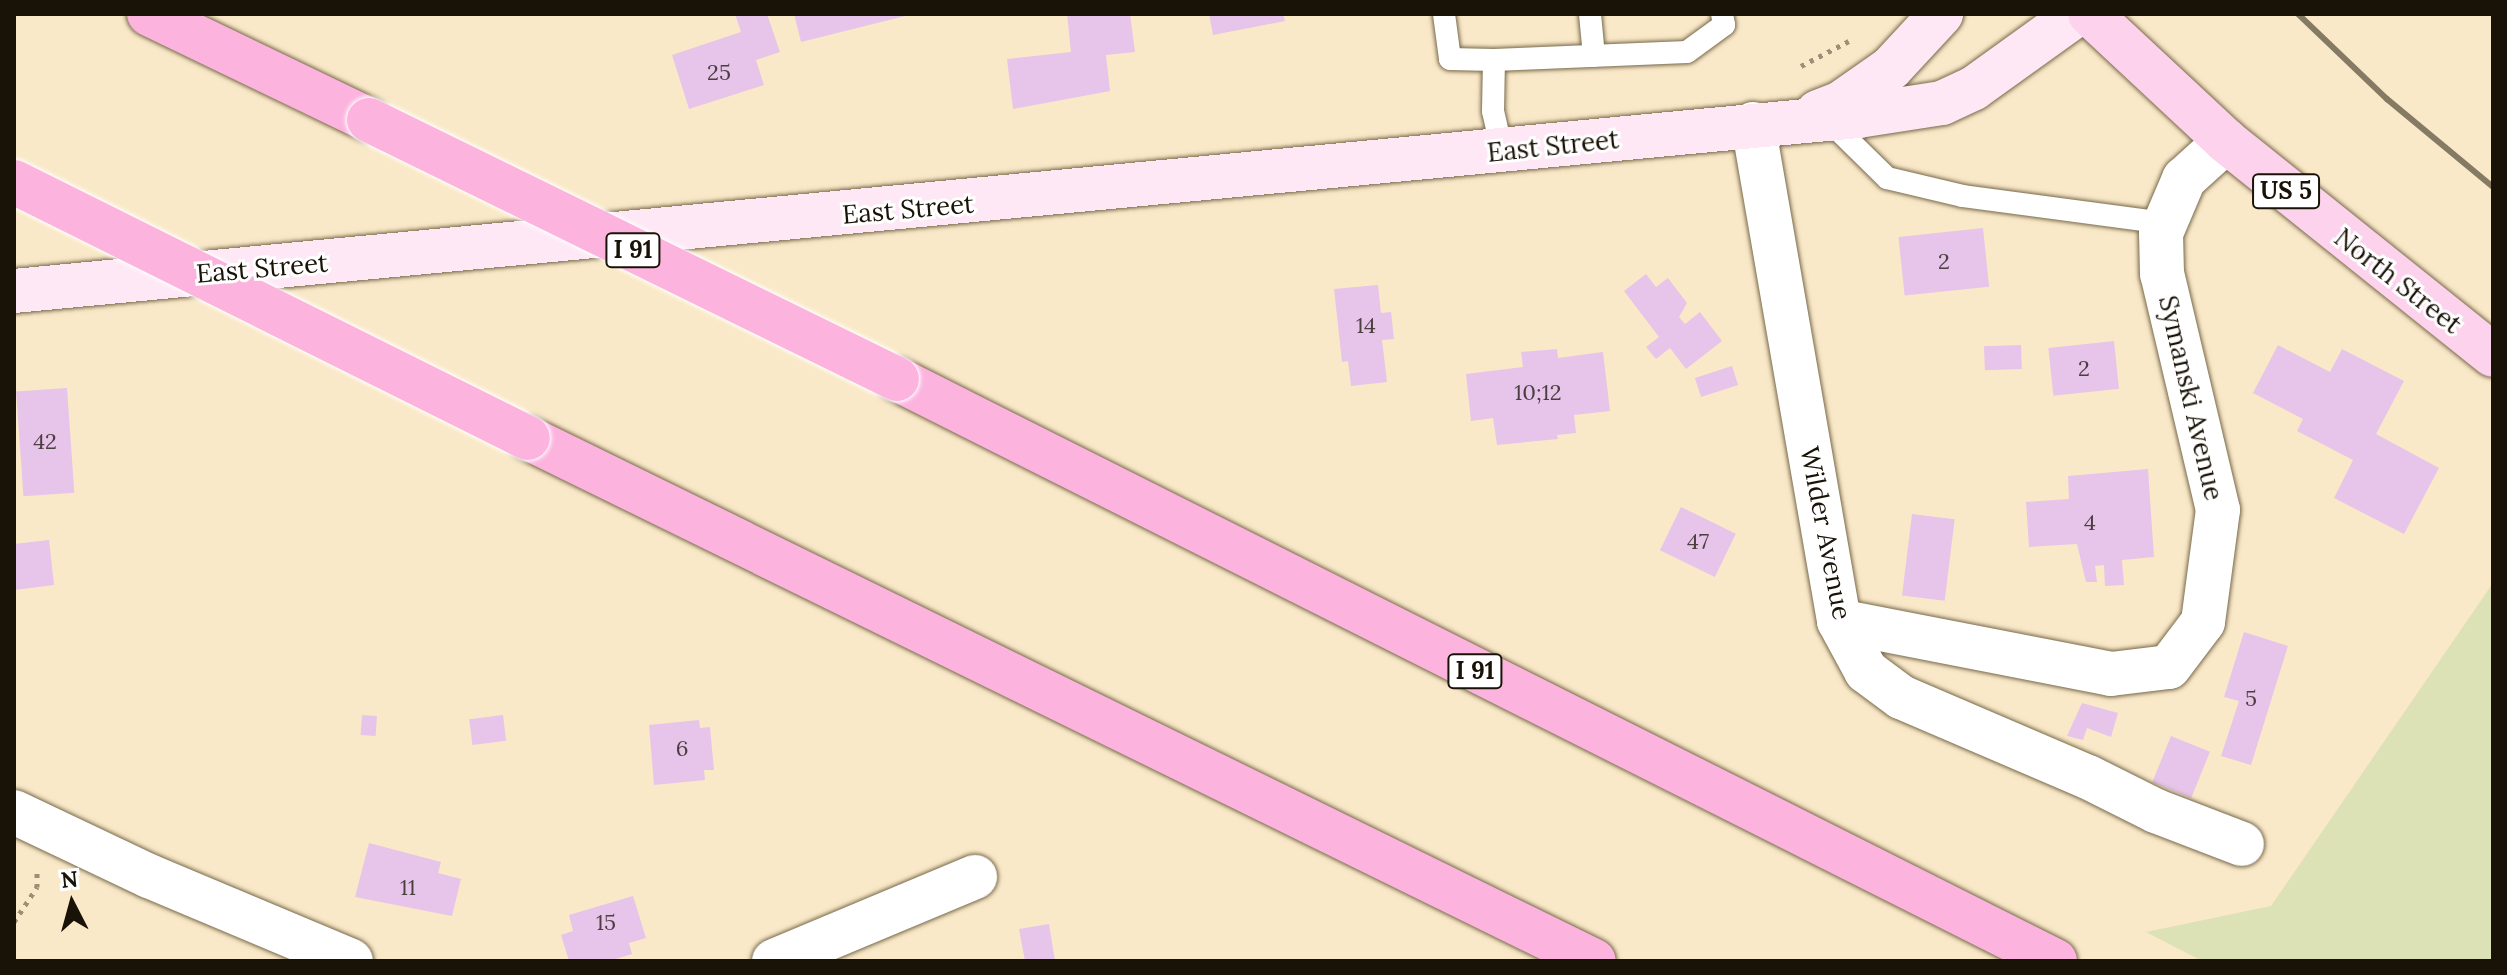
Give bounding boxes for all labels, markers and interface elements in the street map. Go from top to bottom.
house number: 25 [707,60,731,86]
street label: East Street [1486,124,1620,168]
road number: US 5 [2252,171,2320,211]
street label: East Street [841,188,975,230]
street label: North Street [2328,222,2468,340]
road number: I 91 [605,230,661,270]
street label: East Street [195,247,329,289]
house number: 2 [1938,249,1950,275]
street label: Symanski Avenue [2152,293,2230,503]
house number: 14 [1356,313,1376,339]
house number: 2 [2078,356,2090,382]
house number: 10;12 [1514,380,1562,406]
house number: 42 [33,429,57,455]
street label: Wilder Avenue [1794,444,1858,622]
house number: 4 [2084,510,2096,536]
house number: 47 [1687,529,1709,555]
road number: I 91 [1447,651,1503,691]
house number: 5 [2245,686,2257,712]
house number: 6 [676,736,688,762]
north arrow [32,863,112,943]
text: N [60,864,79,894]
house number: 11 [400,875,416,901]
house number: 15 [596,910,616,936]

